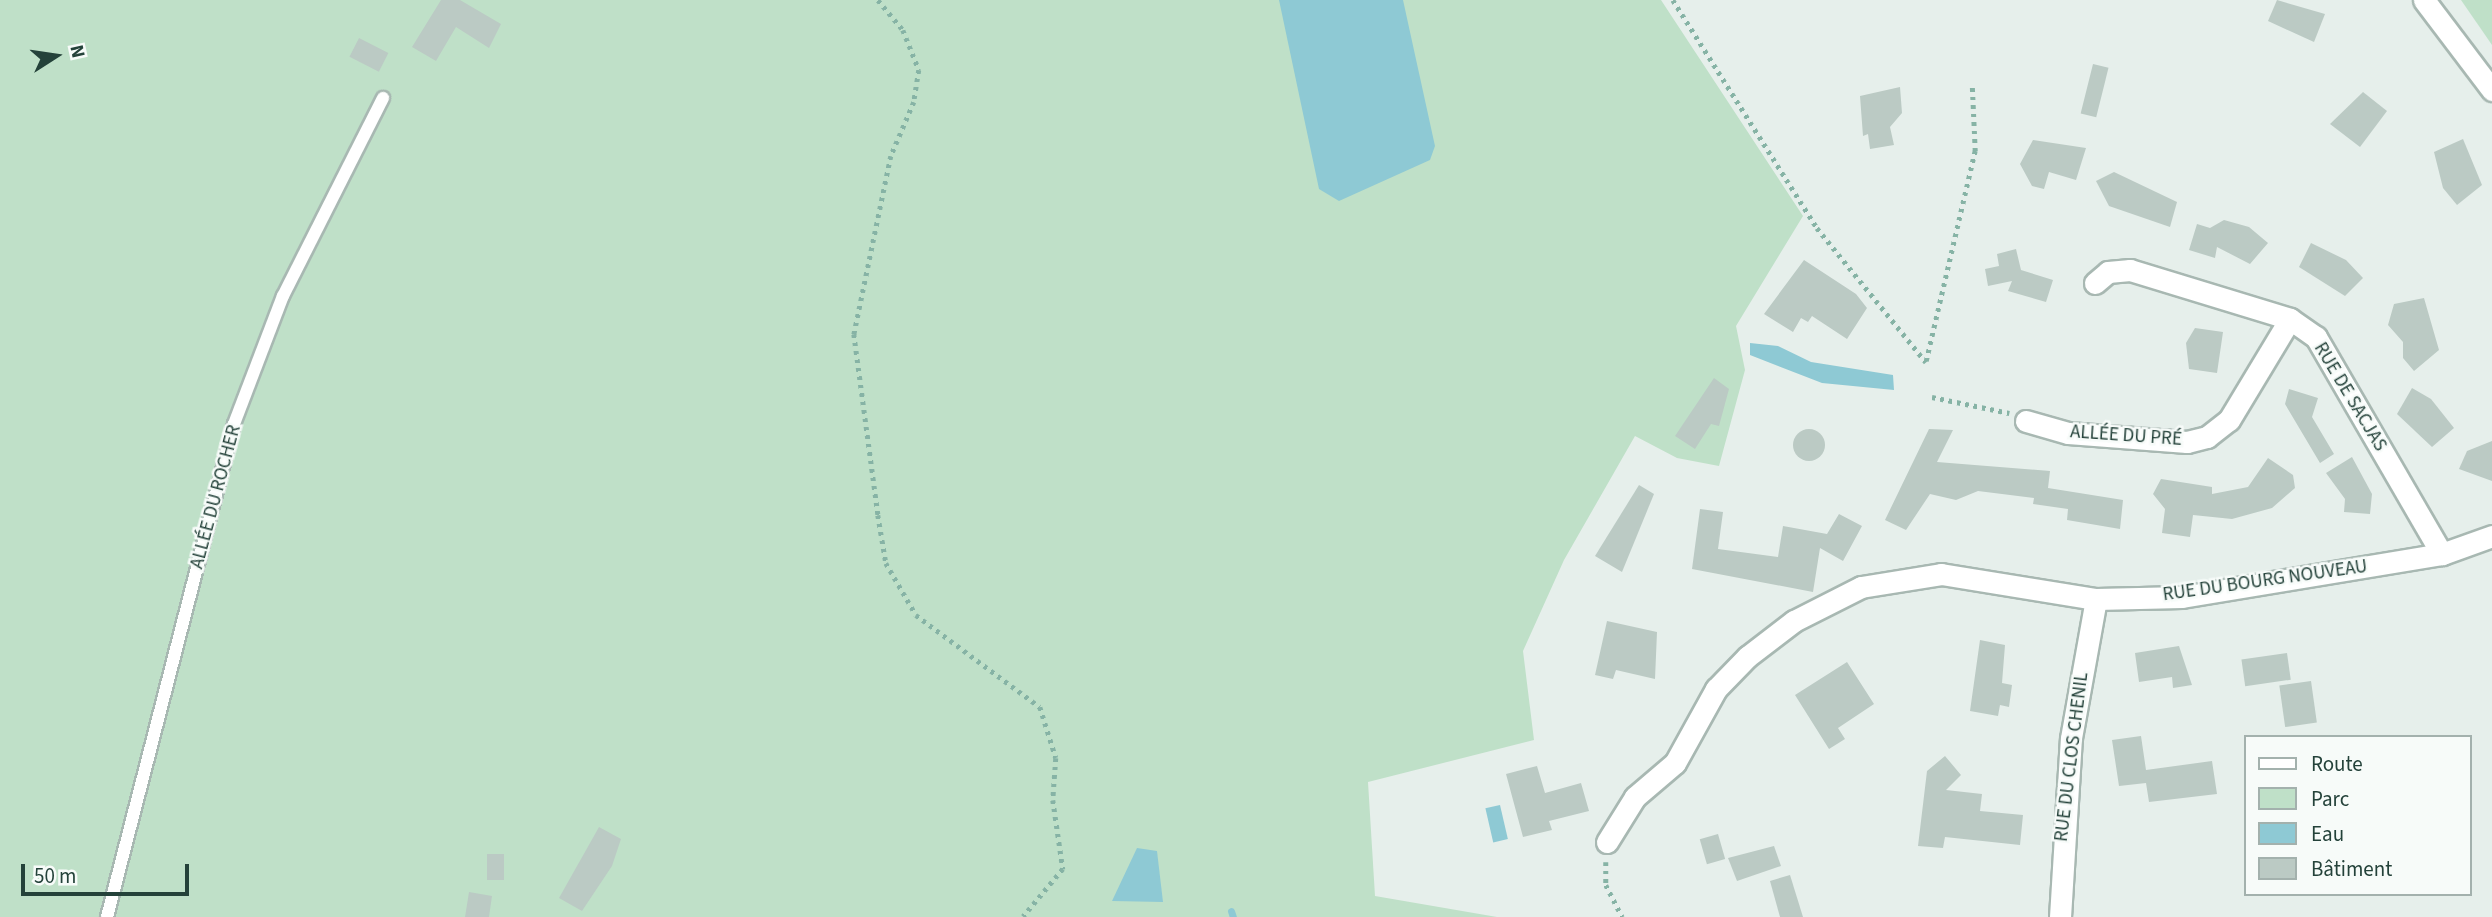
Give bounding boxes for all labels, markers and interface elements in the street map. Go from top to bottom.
north arrow [21,21,91,91]
text: N [63,43,92,61]
street label: RUE DE SACJAS [2309,338,2391,456]
street label: ALLÉE DU PRÉ [2069,421,2183,451]
street label: ALLÉE DU ROCHER [186,423,246,571]
street label: RUE DU BOURG NOUVEAU [2161,555,2369,607]
street label: RUE DU CLOS CHENIL [2050,671,2094,843]
legend [2244,735,2471,896]
text: Route [2311,749,2363,779]
text: Parc [2311,784,2349,814]
text: Eau [2311,819,2344,849]
scale bar [24,850,192,894]
text: Bâtiment [2311,854,2392,884]
text: 50 m [34,861,76,891]

